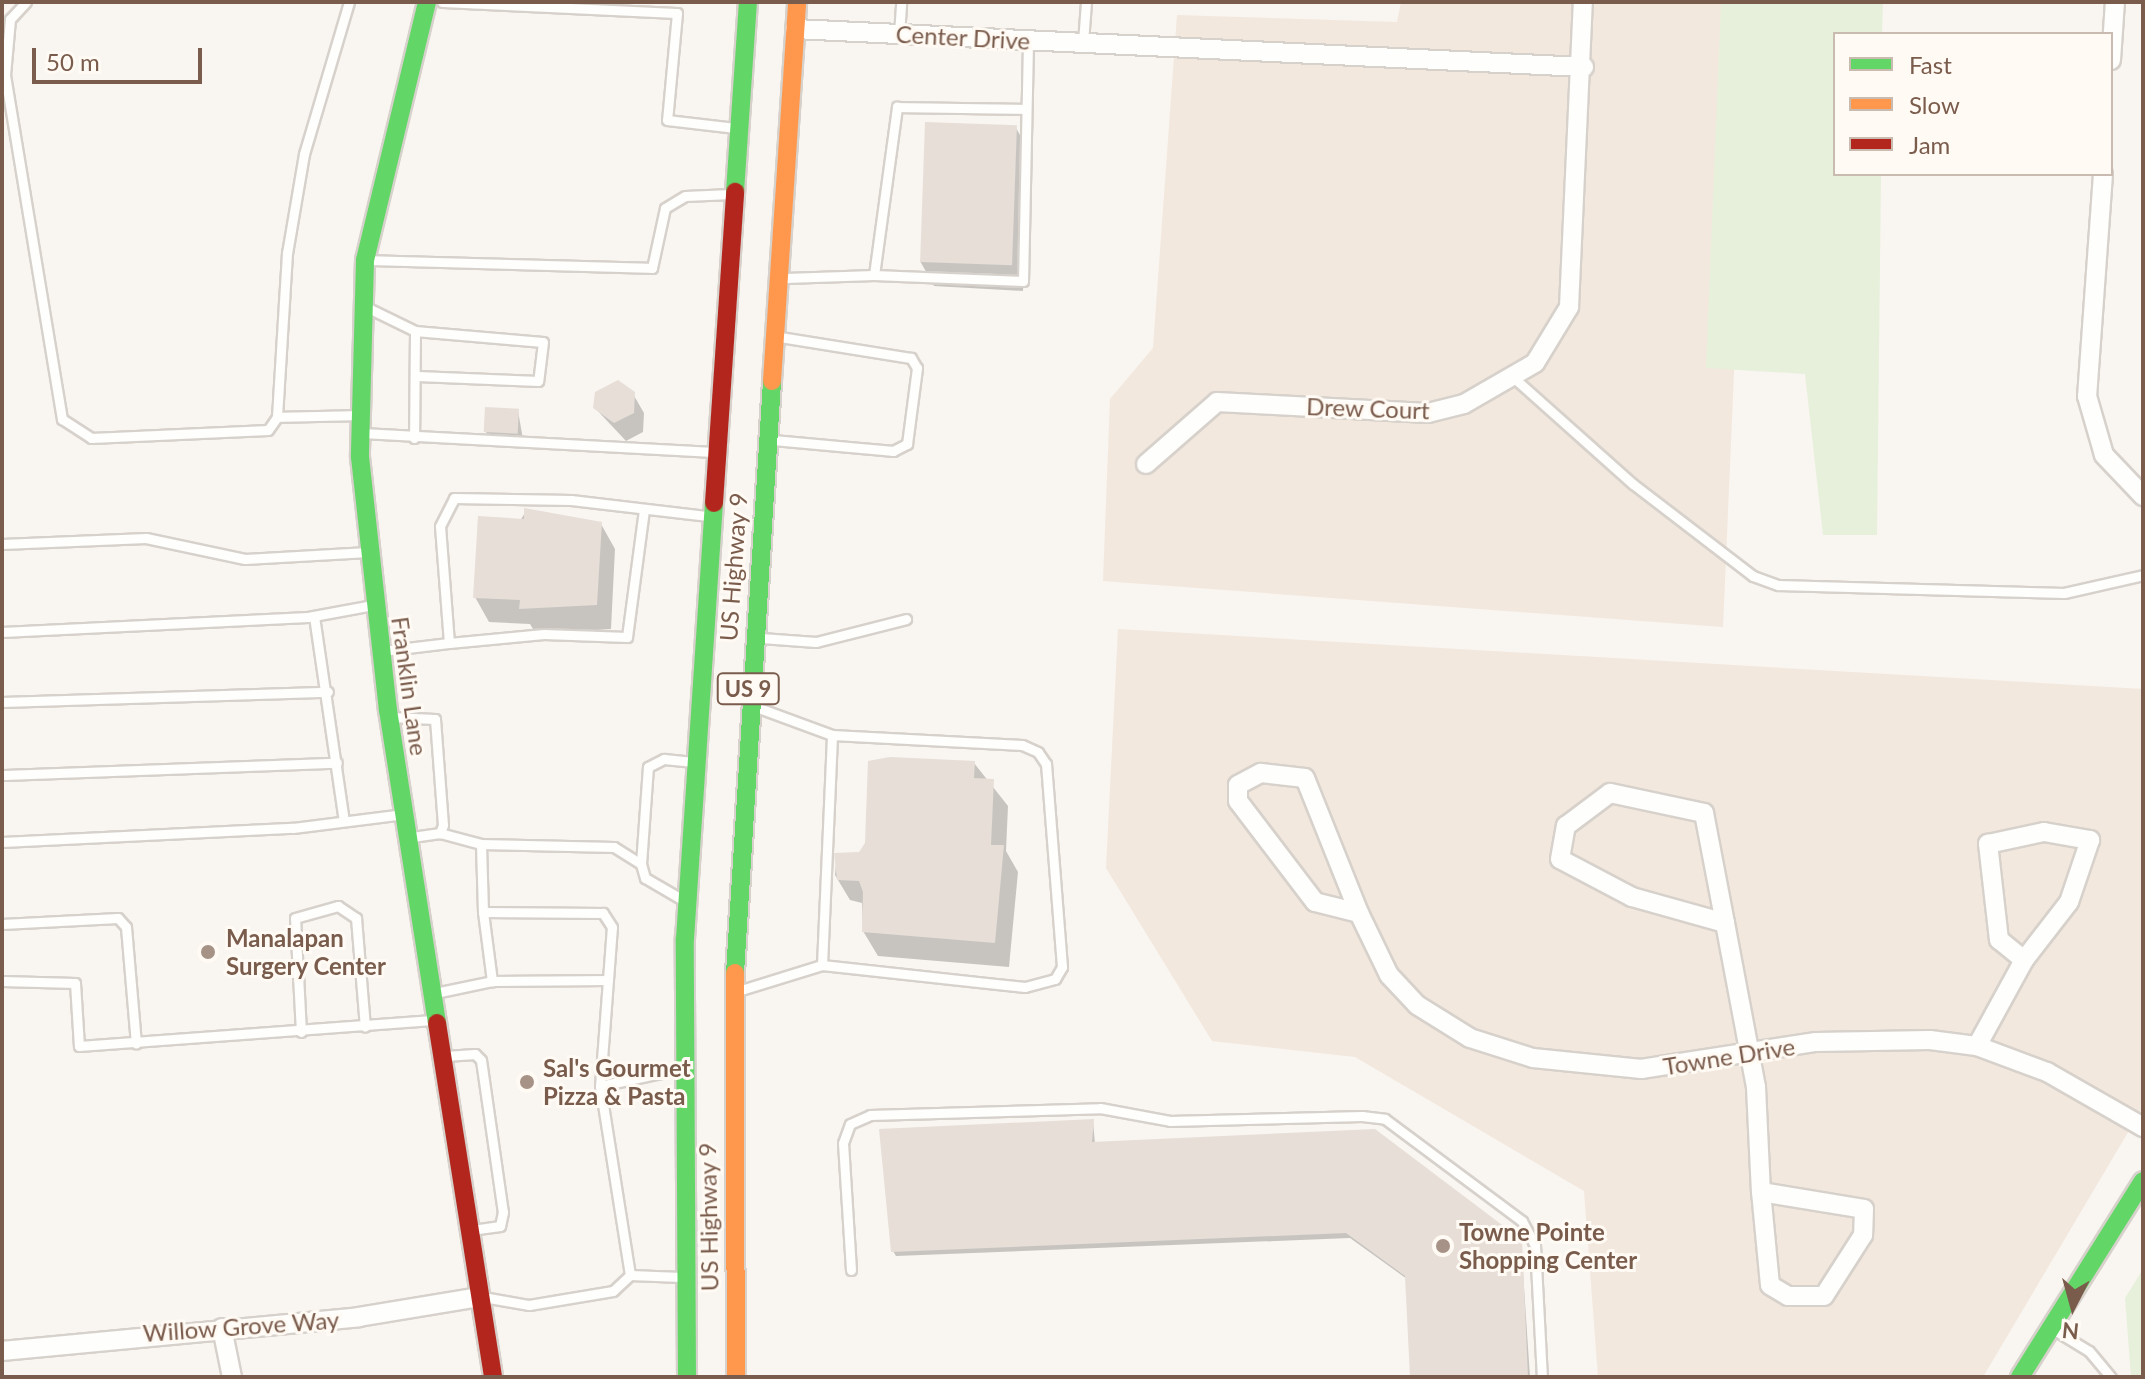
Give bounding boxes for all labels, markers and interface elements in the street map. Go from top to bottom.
street label: Center Drive [895,19,1031,55]
scale bar [36,32,206,82]
legend [1833,32,2113,176]
text: 50 m [46,47,100,76]
text: Fast [1909,50,1952,79]
text: Slow [1909,90,1960,119]
text: Jam [1909,130,1950,159]
street label: Drew Court [1306,391,1430,425]
street label: US Highway 9 [713,492,753,642]
street label: Franklin Lane [386,615,434,757]
road number: US 9 [716,671,780,707]
place label: Manalapan Surgery Center [226,924,386,980]
marker: Manalapan Surgery Center [197,941,219,963]
street label: Towne Drive [1661,1031,1797,1081]
place label: Sal's Gourmet Pizza & Pasta [543,1054,691,1110]
marker: Sal's Gourmet Pizza & Pasta [518,1073,536,1091]
street label: US Highway 9 [692,1142,724,1292]
place label: Towne Pointe Shopping Center [1459,1218,1637,1274]
marker: Towne Pointe Shopping Center [1434,1237,1452,1255]
north arrow [2033,1267,2113,1347]
street label: Willow Grove Way [141,1305,341,1347]
text: N [2061,1317,2080,1346]

